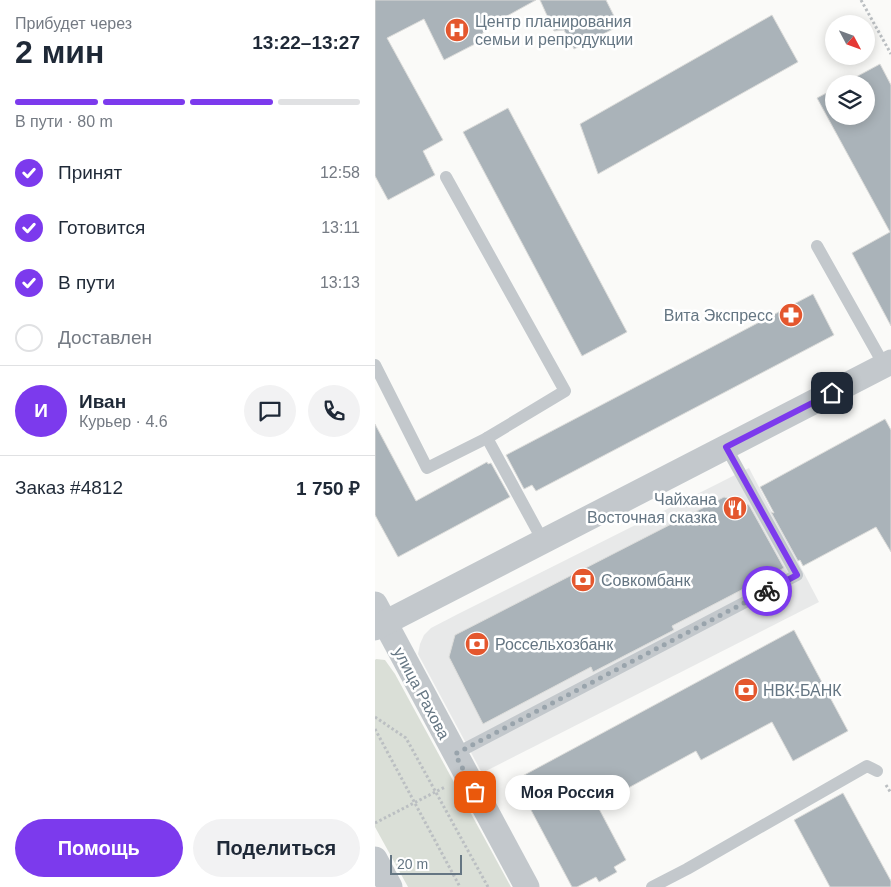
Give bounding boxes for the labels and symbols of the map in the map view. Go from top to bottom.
place label: Центр планирования семьи и репродукции [475,13,633,48]
north arrow [825,15,875,65]
hospital icon: Центр планирования семьи и репродукции [444,17,470,43]
pharmacy icon: Вита Экспресс [778,302,804,328]
place label: Вита Экспресс [664,307,773,324]
pin [811,372,853,414]
place label: Чайхана Восточная сказка [587,491,717,526]
restaurant icon: Чайхана Восточная сказка [722,495,748,521]
courier [742,566,792,616]
bank icon: Совкомбанк [570,567,596,593]
place label: Совкомбанк [601,572,691,589]
bank icon: Россельхозбанк [464,631,490,657]
place label: Россельхозбанк [495,636,614,653]
street label: улица Рахова [390,644,453,742]
bank icon: НВК-БАНК [733,677,759,703]
place label: НВК-БАНК [763,682,842,699]
pin [454,771,496,813]
callout: Моя Россия [505,774,630,810]
scale bar [390,852,463,875]

